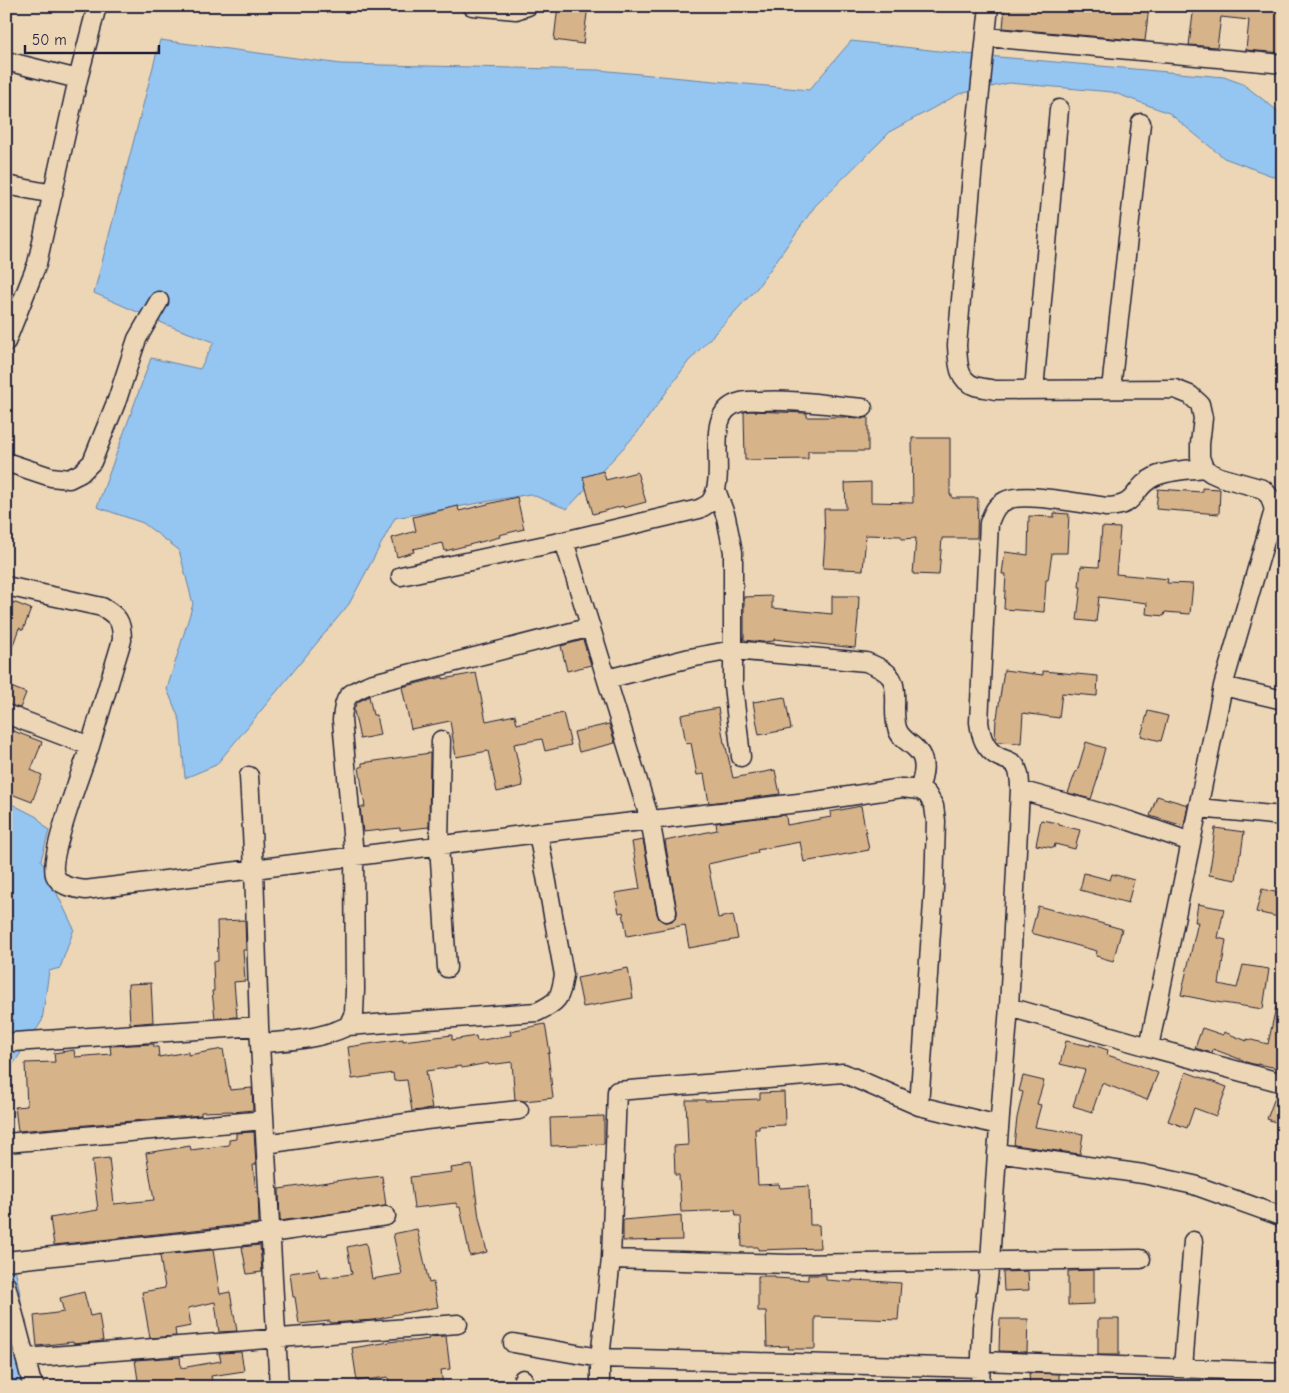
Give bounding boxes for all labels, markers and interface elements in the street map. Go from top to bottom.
scale bar [25,22,159,54]
text: 50 m [32,31,67,49]

